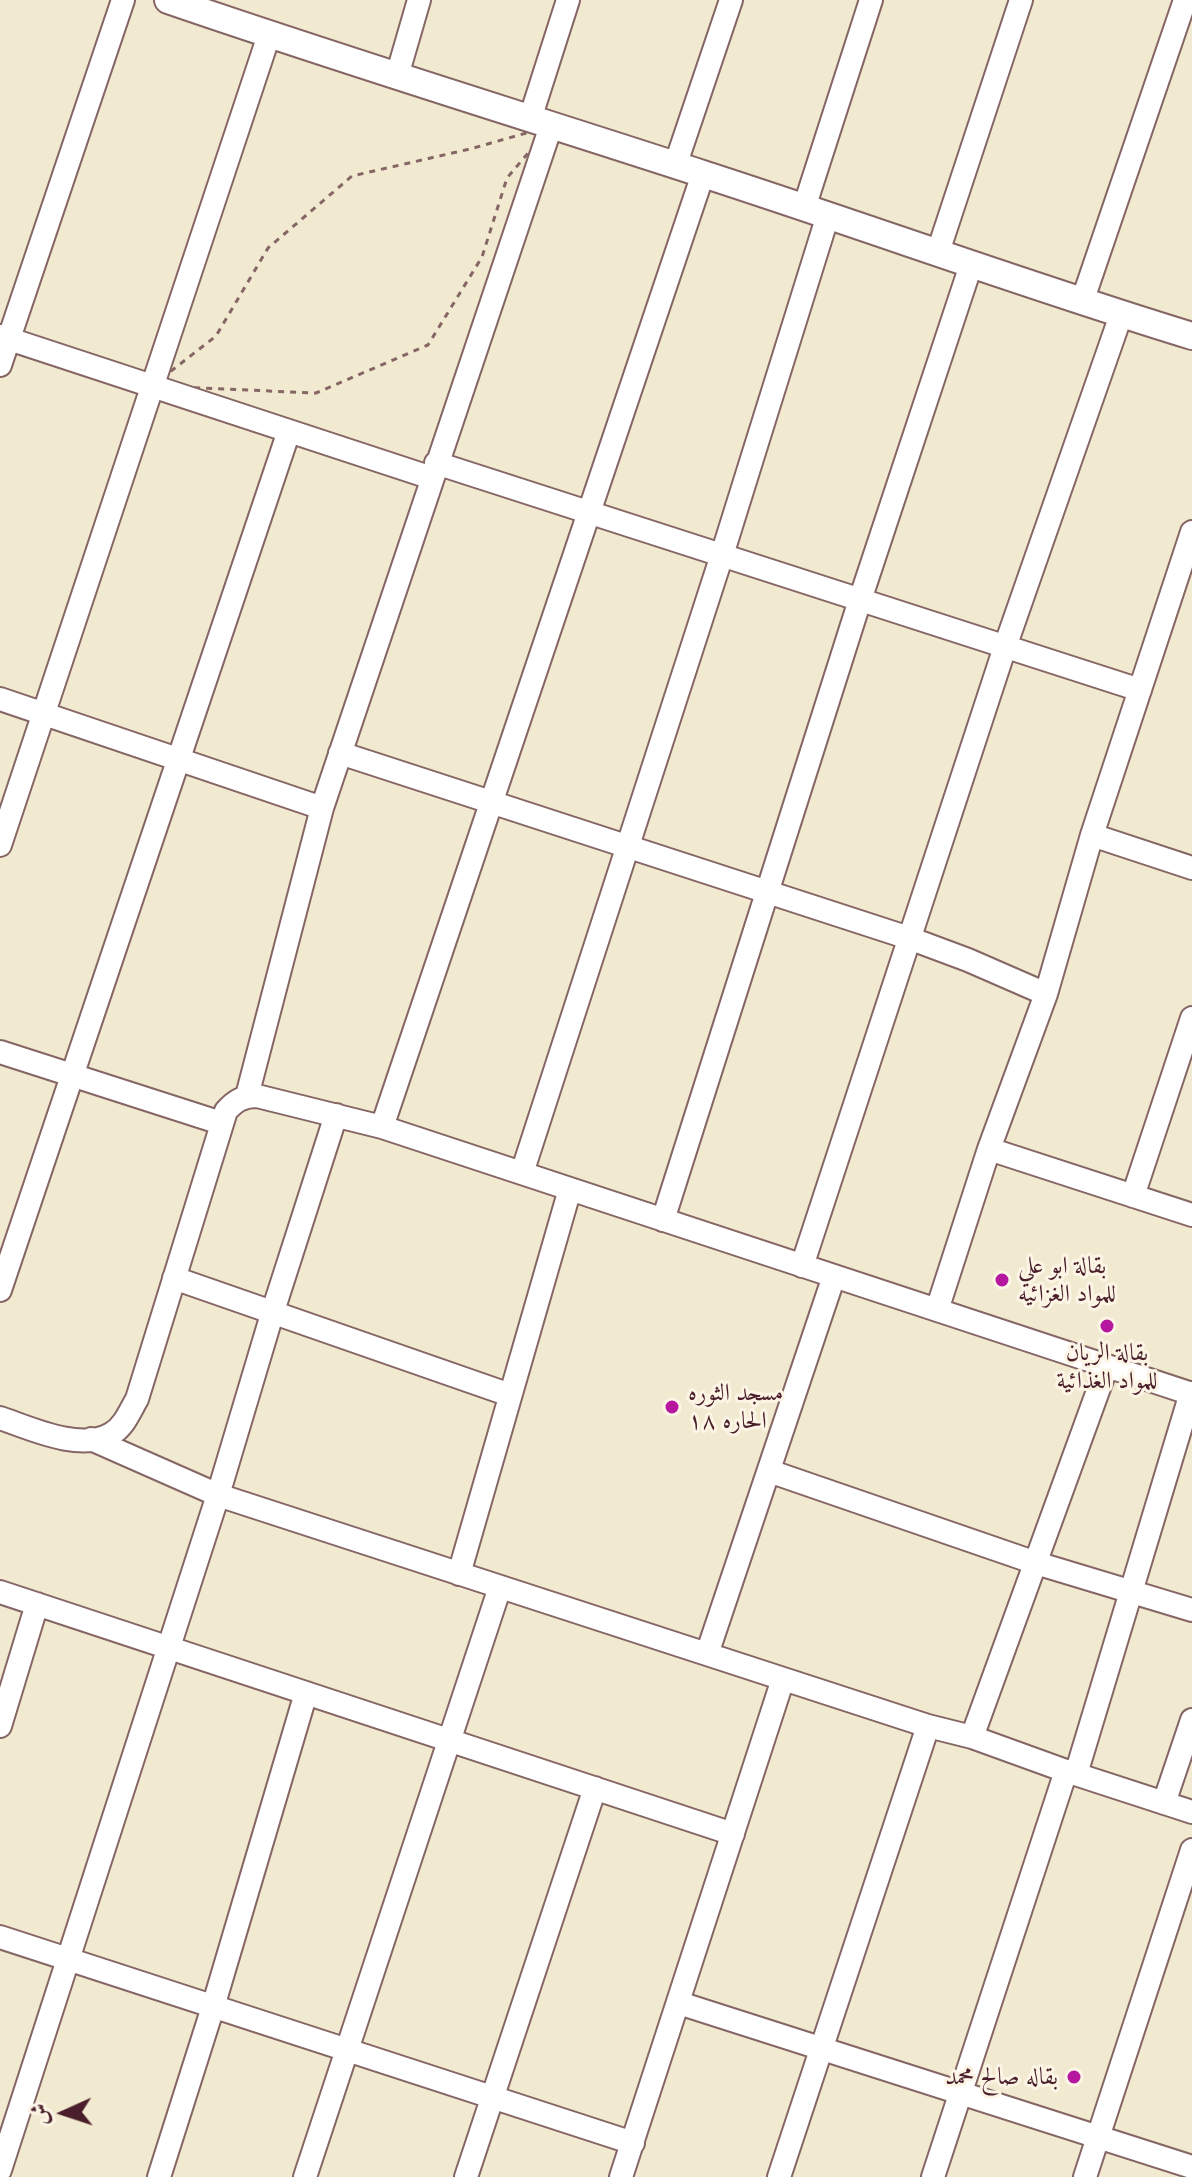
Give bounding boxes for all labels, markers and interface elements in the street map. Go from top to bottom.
place label: بقالة ابو علي للمواد الغزائيه [1018,1252,1116,1308]
marker: بقالة ابو علي للمواد الغزائيه [993,1271,1011,1289]
marker: بقالة الريان للمواد الغذائية [1098,1317,1116,1335]
place label: بقالة الريان للمواد الغذائية [1056,1339,1158,1395]
place label: مسجد الثوره الحاره ١٨ [688,1379,783,1435]
marker: مسجد الثوره الحاره ١٨ [663,1398,681,1416]
place label: بقاله صالح محمد [945,2063,1058,2091]
marker: بقاله صالح محمد [1065,2068,1083,2086]
north arrow [24,2073,104,2153]
text: ش [25,2103,54,2126]

